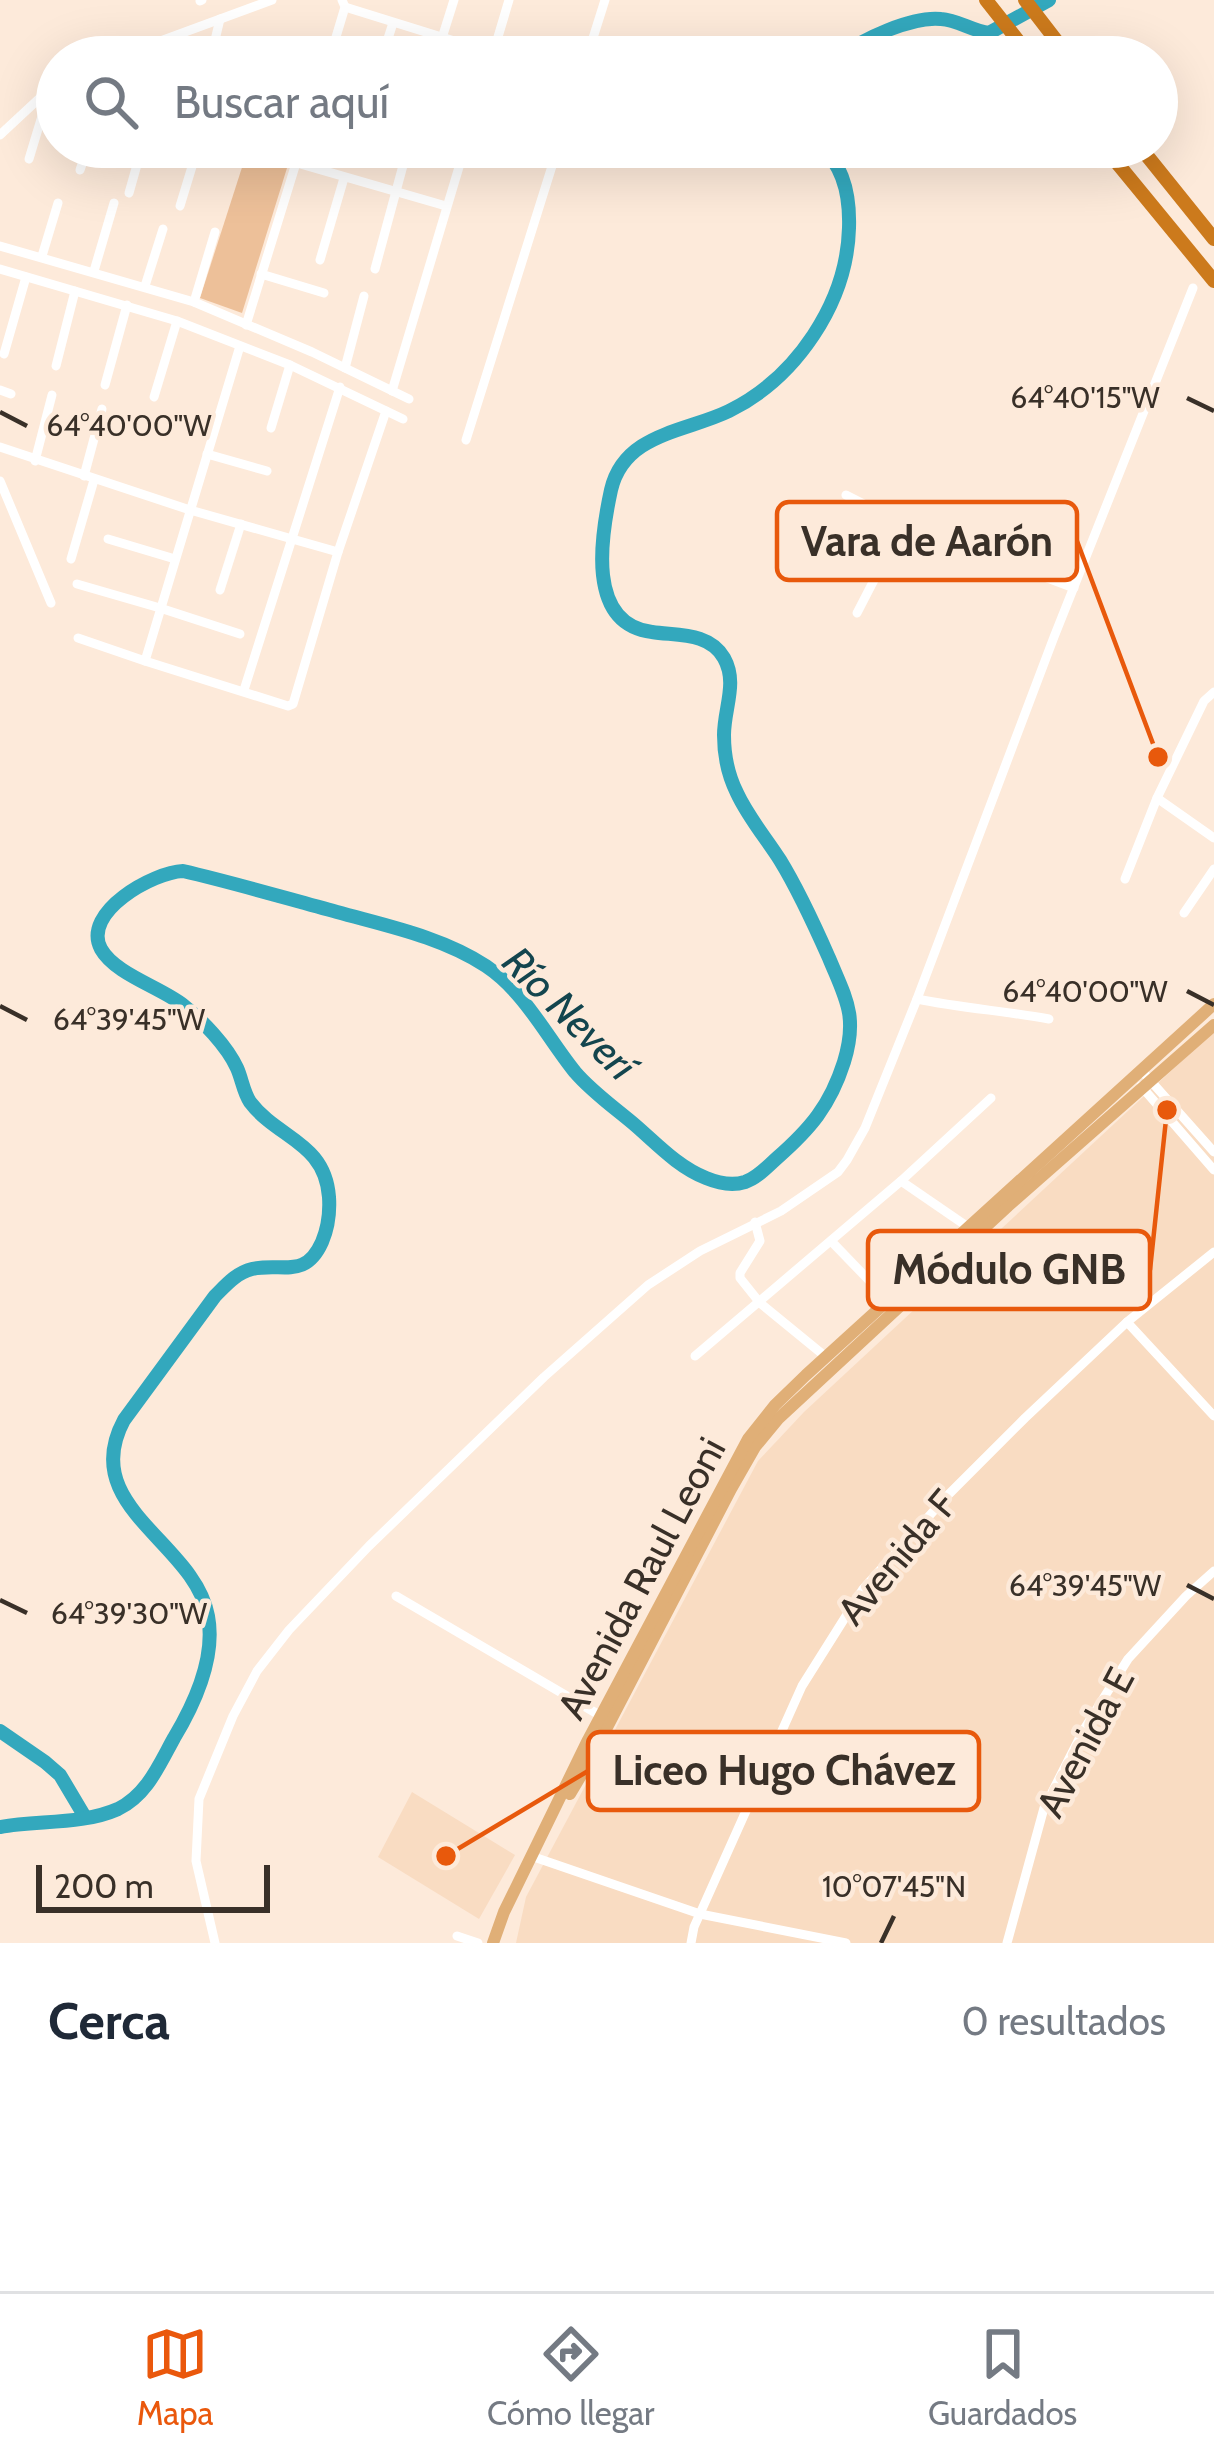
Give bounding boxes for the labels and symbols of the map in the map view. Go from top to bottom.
text: 64°40'15"W [1010,379,1160,416]
text: 64°40'00"W [46,407,212,444]
callout: Vara de Aarón [777,502,1077,580]
text: Vara de Aarón [801,515,1053,567]
water label: Río Neverí [492,935,650,1093]
text: 64°40'00"W [1002,973,1168,1010]
text: 64°39'45"W [53,1001,206,1038]
callout: Módulo GNB [868,1231,1150,1309]
text: Módulo GNB [892,1243,1126,1295]
street label: Avenida Raul Leoni [547,1429,735,1727]
street label: Avenida F [827,1480,967,1634]
text: 64°39'45"W [1009,1567,1162,1604]
text: 64°39'30"W [51,1595,208,1632]
street label: Avenida E [1026,1659,1144,1825]
callout: Liceo Hugo Chávez [588,1732,979,1810]
text: Liceo Hugo Chávez [612,1744,956,1796]
scale bar [36,1859,270,1912]
text: 10°07'45"N [822,1868,966,1905]

